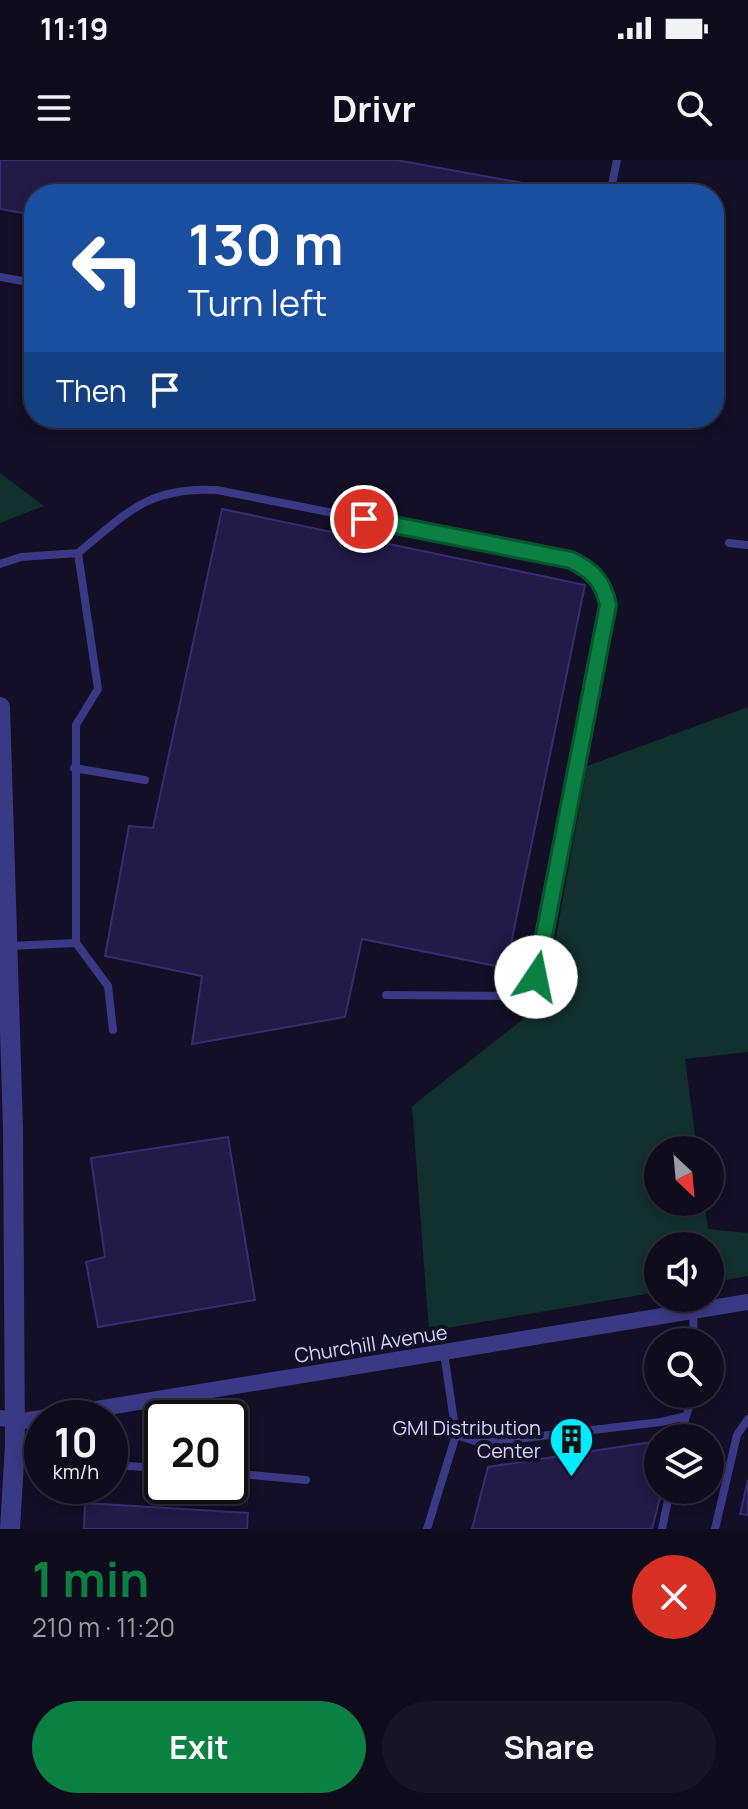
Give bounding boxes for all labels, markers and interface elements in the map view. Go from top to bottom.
text: 11:19 [40,8,108,49]
text: Drivr [332,84,416,133]
icon: menu [32,86,76,130]
icon: search [672,86,716,130]
text: 130 m [188,205,344,282]
icon: left [56,216,160,320]
text: Turn left [188,278,327,327]
icon: arrive [143,368,187,412]
text: Then [56,370,127,411]
pin [330,485,398,553]
icon: arrive [342,497,386,541]
position arrow [494,935,578,1019]
north arrow [644,1136,724,1216]
map controls [644,1136,724,1504]
button: sound [644,1232,724,1312]
street label: Churchill Avenue [293,1318,449,1369]
button: search [644,1328,724,1408]
speed limit sign: 20 [144,1400,248,1504]
text: 10 [54,1414,98,1469]
place label: GMI Distribution Center [393,1414,541,1464]
building icon: GMI Distribution Center [548,1416,596,1479]
button: layers [644,1424,724,1504]
text: km/h [53,1458,99,1485]
text: 1 min [32,1546,149,1611]
button: close [632,1555,716,1639]
text: 210 m · 11:20 [32,1609,175,1645]
button: Exit [32,1701,366,1793]
button: Share [382,1701,716,1793]

